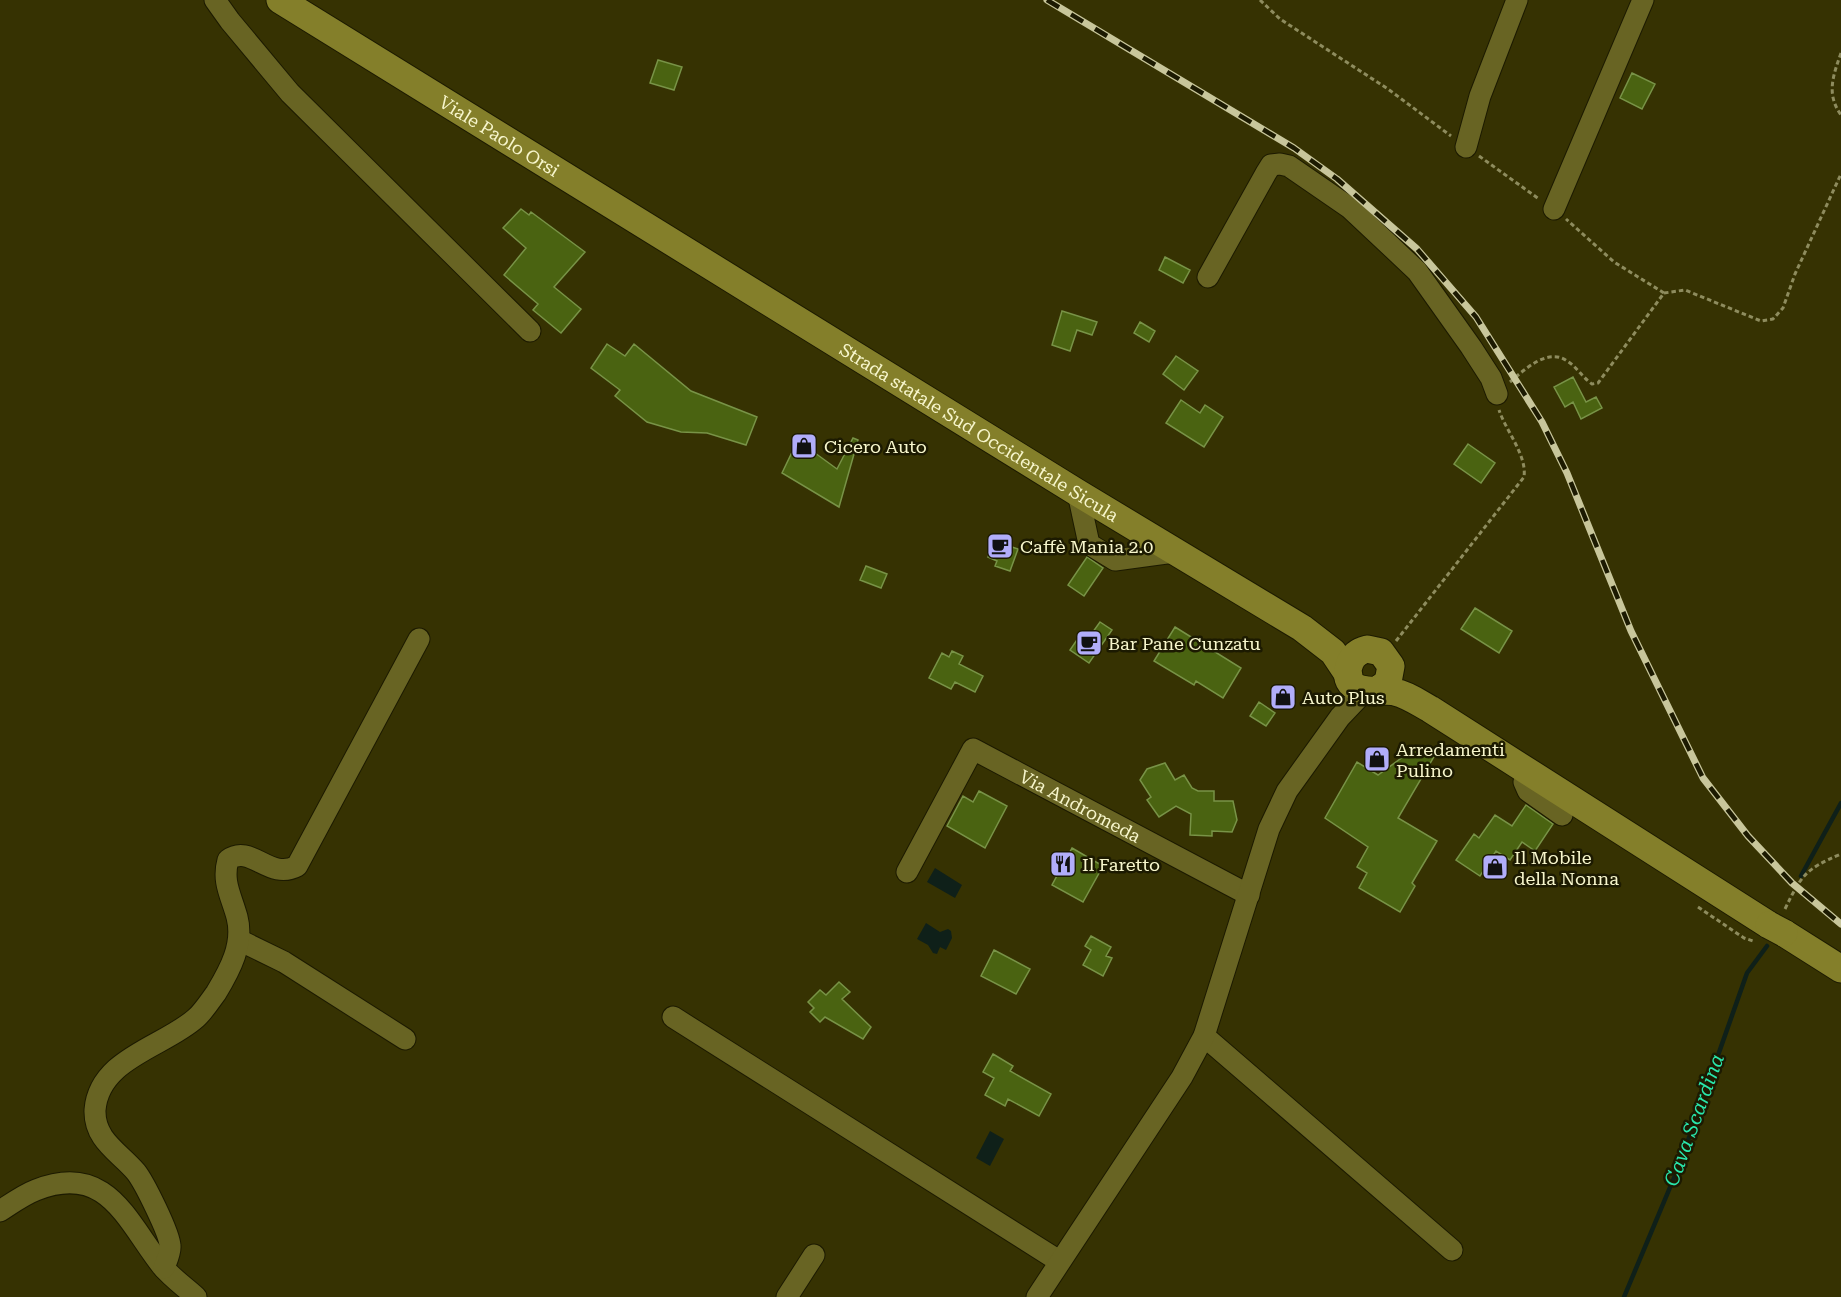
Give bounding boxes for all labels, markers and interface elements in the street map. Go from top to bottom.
street label: Viale Paolo Orsi [436,91,564,181]
street label: Strada statale Sud Occidentale Sicula [836,338,1123,526]
shop icon: Cicero Auto [789,431,819,461]
place label: Cicero Auto [824,436,927,457]
cafe icon: Caffè Mania 2.0 [985,531,1015,561]
place label: Caffè Mania 2.0 [1020,536,1153,557]
cafe icon: Bar Pane Cunzatu [1074,628,1104,658]
place label: Bar Pane Cunzatu [1108,633,1260,654]
shop icon: Auto Plus [1268,682,1298,712]
place label: Auto Plus [1302,687,1385,708]
place label: Arredamenti Pulino [1396,739,1505,781]
shop icon: Arredamenti Pulino [1362,744,1392,774]
street label: Via Andromeda [1016,765,1145,847]
place label: Il Mobile della Nonna [1514,847,1619,889]
restaurant icon: Il Faretto [1048,849,1078,879]
shop icon: Il Mobile della Nonna [1480,852,1510,882]
place label: Il Faretto [1082,854,1160,875]
water label: Cava Scardina [1659,1051,1729,1189]

